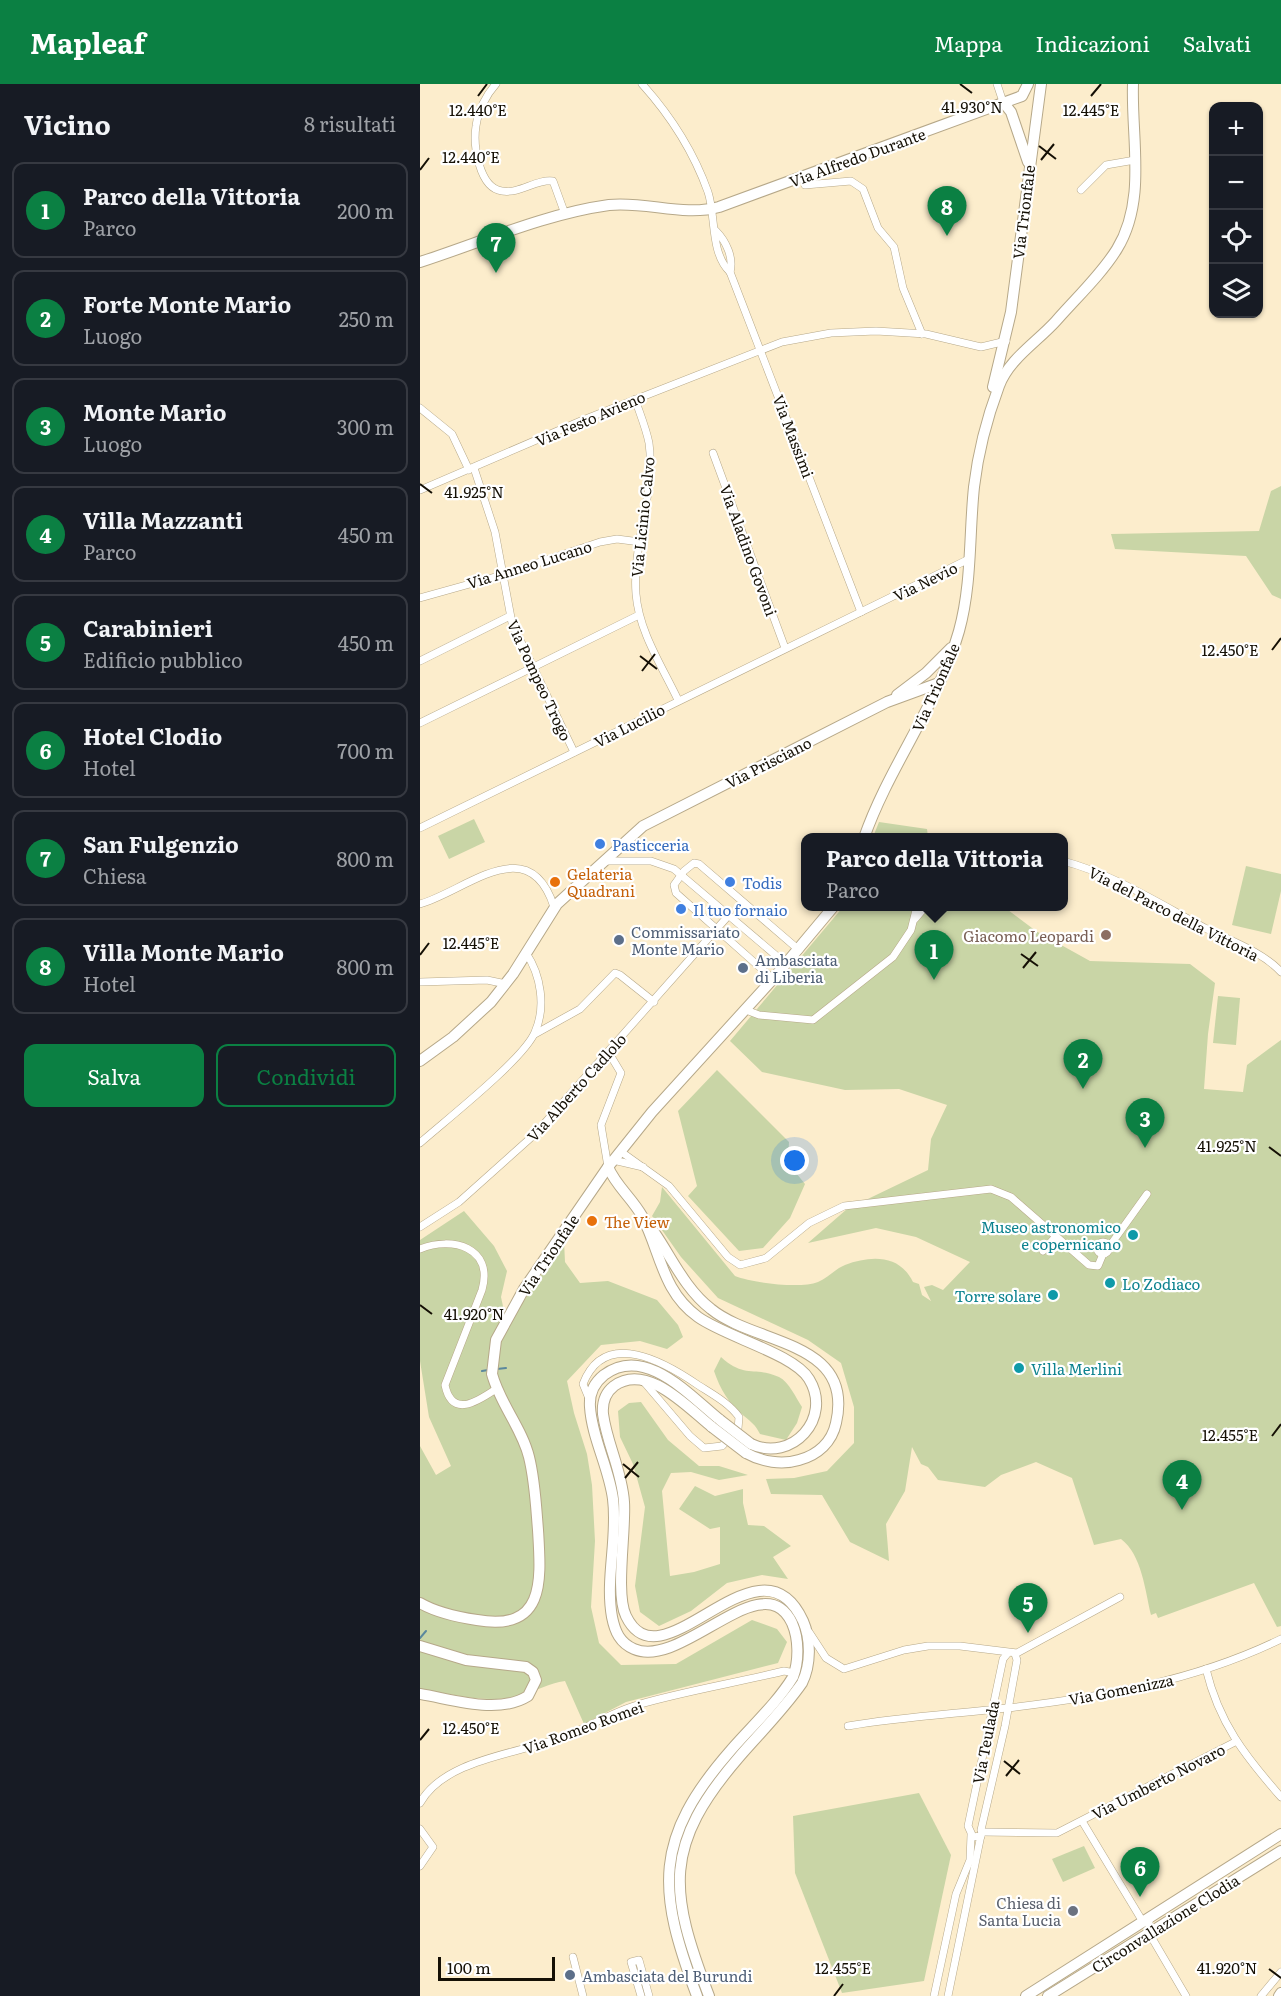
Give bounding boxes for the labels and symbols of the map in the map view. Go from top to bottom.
text: 41.930°N [941,95,1003,118]
text: 12.440°E [449,98,507,121]
text: 12.445°E [1063,98,1119,121]
street label: Via Alfredo Durante [786,122,929,192]
text: 12.440°E [442,145,500,168]
street label: Via Trionfale [1006,163,1040,260]
pin: 8 [928,186,966,236]
pin: 7 [476,224,516,273]
street label: Via Festo Avieno [531,384,649,452]
street label: Via Massimi [768,391,820,481]
street label: Via Licinio Calvo [624,455,660,578]
text: 41.925°N [444,480,504,503]
street label: Via Aladino Govoni [714,481,784,619]
street label: Via Anneo Lucano [464,534,595,594]
street label: Via Nevio [889,555,961,606]
street label: Via Pompeo Trogo [502,616,578,744]
text: 12.450°E [1201,638,1259,661]
street label: Via Trionfale [905,639,965,735]
street label: Via Lucilio [589,697,669,753]
street label: Via Prisciano [721,730,815,794]
place label: Pasticceria [612,833,690,856]
marker: Pasticceria [593,837,607,851]
street label: Via del Parco della Vittoria [1085,860,1264,966]
place label: Gelateria Quadrani [567,862,635,902]
place label: Todis [742,871,782,894]
marker: Gelateria Quadrani [548,875,562,889]
marker: Todis [723,875,737,889]
place label: Il tuo fornaio [693,898,788,921]
marker: Il tuo fornaio [674,902,688,916]
place label: Commissariato Monte Mario [631,920,740,960]
place label: Giacomo Leopardi [963,924,1094,947]
marker: Giacomo Leopardi [1099,928,1113,942]
pin: 1 [914,930,954,980]
text: 12.445°E [443,931,499,954]
marker: Commissariato Monte Mario [612,933,626,947]
place label: Ambasciata di Liberia [755,948,839,988]
marker: Ambasciata di Liberia [736,961,750,975]
street label: Via Alberto Cadlolo [521,1027,631,1146]
pin: 2 [1064,1040,1102,1089]
pin: 3 [1126,1098,1164,1148]
text: 41.925°N [1197,1134,1257,1157]
your location [780,1146,809,1175]
street label: Via Trionfale [512,1209,584,1301]
place label: The View [604,1210,670,1233]
marker: The View [585,1214,599,1228]
place label: Museo astronomico e copernicano [981,1215,1121,1255]
marker: Museo astronomico e copernicano [1126,1228,1140,1242]
place label: Lo Zodiaco [1122,1272,1201,1295]
marker: Lo Zodiaco [1103,1276,1117,1290]
place label: Torre solare [954,1284,1041,1307]
marker: Torre solare [1046,1288,1060,1302]
text: 41.920°N [444,1302,504,1325]
place label: Villa Merlini [1031,1357,1122,1380]
marker: Villa Merlini [1012,1361,1026,1375]
text: 12.455°E [1202,1423,1258,1446]
pin: 4 [1162,1460,1202,1510]
pin: 5 [1008,1584,1048,1633]
street label: Via Gomenizza [1067,1667,1176,1710]
street label: Via Romeo Romei [520,1695,646,1759]
street label: Via Teulada [966,1697,1005,1786]
text: 12.450°E [442,1716,500,1739]
street label: Via Umberto Novaro [1087,1737,1229,1825]
pin: 6 [1120,1848,1160,1897]
street label: Circonvallazione Clodia [1087,1868,1244,1978]
place label: Chiesa di Santa Lucia [978,1891,1062,1931]
marker: Chiesa di Santa Lucia [1066,1904,1080,1918]
scale bar [438,1954,555,1982]
text: 12.455°E [815,1956,871,1979]
text: 41.920°N [1197,1956,1257,1979]
place label: Ambasciata del Burundi [582,1964,752,1987]
marker: Ambasciata del Burundi [563,1968,577,1982]

